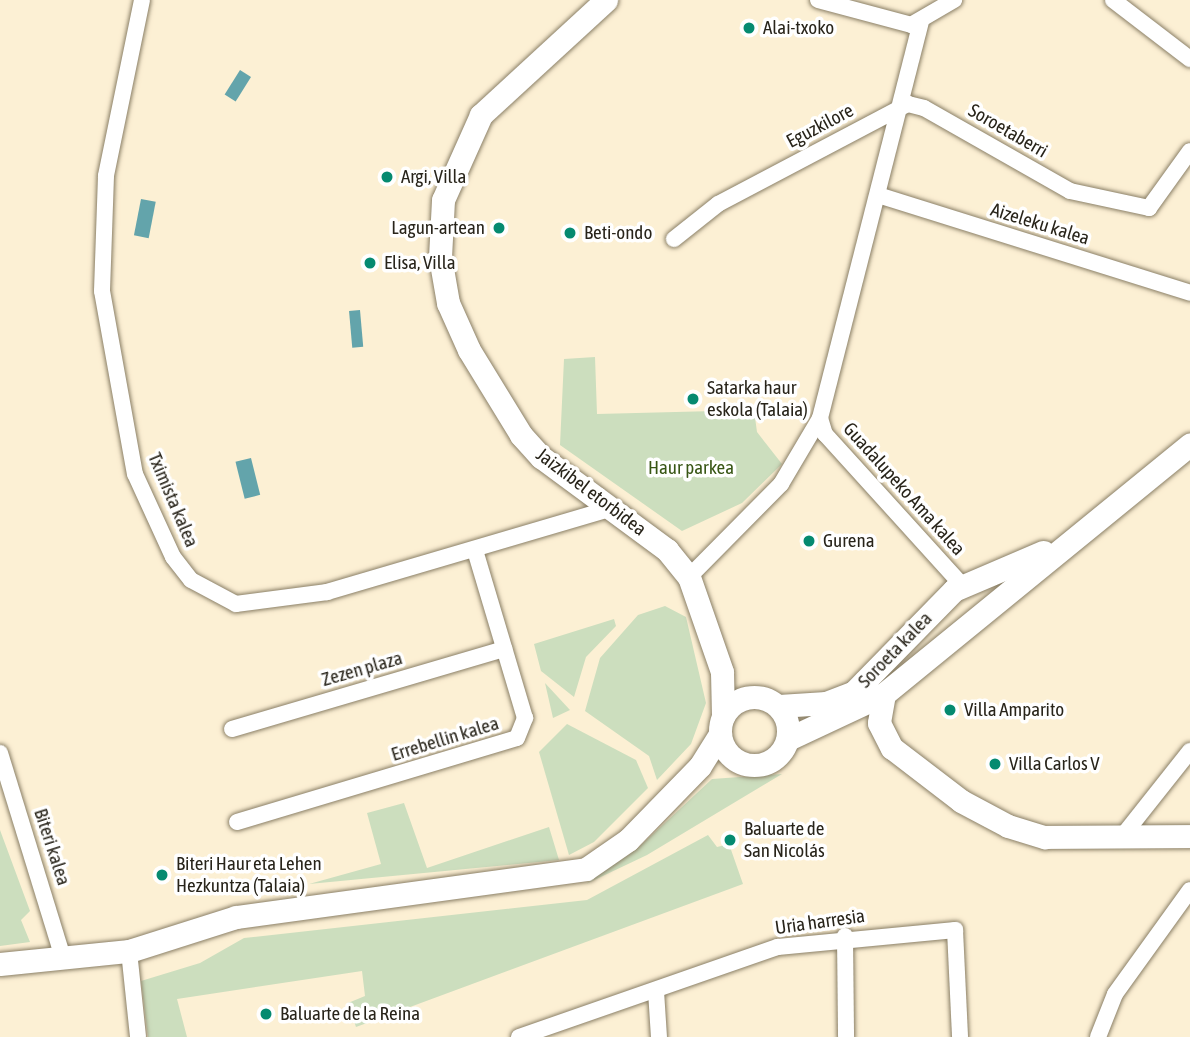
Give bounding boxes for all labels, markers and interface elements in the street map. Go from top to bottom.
place label: Alai-txoko [763,17,834,39]
marker: Alai-txoko [741,20,757,36]
street label: Eguzkilore [783,99,857,153]
street label: Soroetaberri [964,99,1052,163]
place label: Argi, Villa [401,166,466,188]
marker: Argi, Villa [379,169,395,185]
street label: Aizeleku kalea [988,198,1092,250]
place label: Lagun-artean [391,217,485,239]
marker: Lagun-artean [491,220,507,236]
place label: Beti-ondo [584,222,652,244]
marker: Beti-ondo [562,225,578,241]
place label: Elisa, Villa [384,252,456,274]
marker: Elisa, Villa [362,255,378,271]
place label: Satarka haur eskola (Talaia) [707,377,808,421]
marker: Satarka haur eskola (Talaia) [685,391,701,407]
street label: Guadalupeko Ama kalea [838,418,970,560]
street label: Jaizkibel etorbidea [531,443,651,541]
street label: Tximista kalea [143,449,203,551]
park label: Haur parkea [648,457,734,479]
place label: Gurena [823,530,875,552]
marker: Gurena [801,533,817,549]
street label: Soroeta kalea [853,607,937,693]
street label: Zezen plaza [319,647,405,691]
place label: Villa Amparito [964,699,1064,721]
marker: Villa Amparito [942,702,958,718]
street label: Errebellin kalea [388,712,502,766]
place label: Villa Carlos V [1009,753,1100,775]
marker: Villa Carlos V [987,756,1003,772]
street label: Biteri kalea [29,806,75,888]
place label: Baluarte de San Nicolás [744,818,825,862]
marker: Baluarte de San Nicolás [722,832,738,848]
place label: Biteri Haur eta Lehen Hezkuntza (Talaia) [176,853,322,897]
marker: Biteri Haur eta Lehen Hezkuntza (Talaia) [154,867,170,883]
street label: Uria harresia [774,904,866,940]
place label: Baluarte de la Reina [280,1003,420,1025]
marker: Baluarte de la Reina [258,1006,274,1022]

